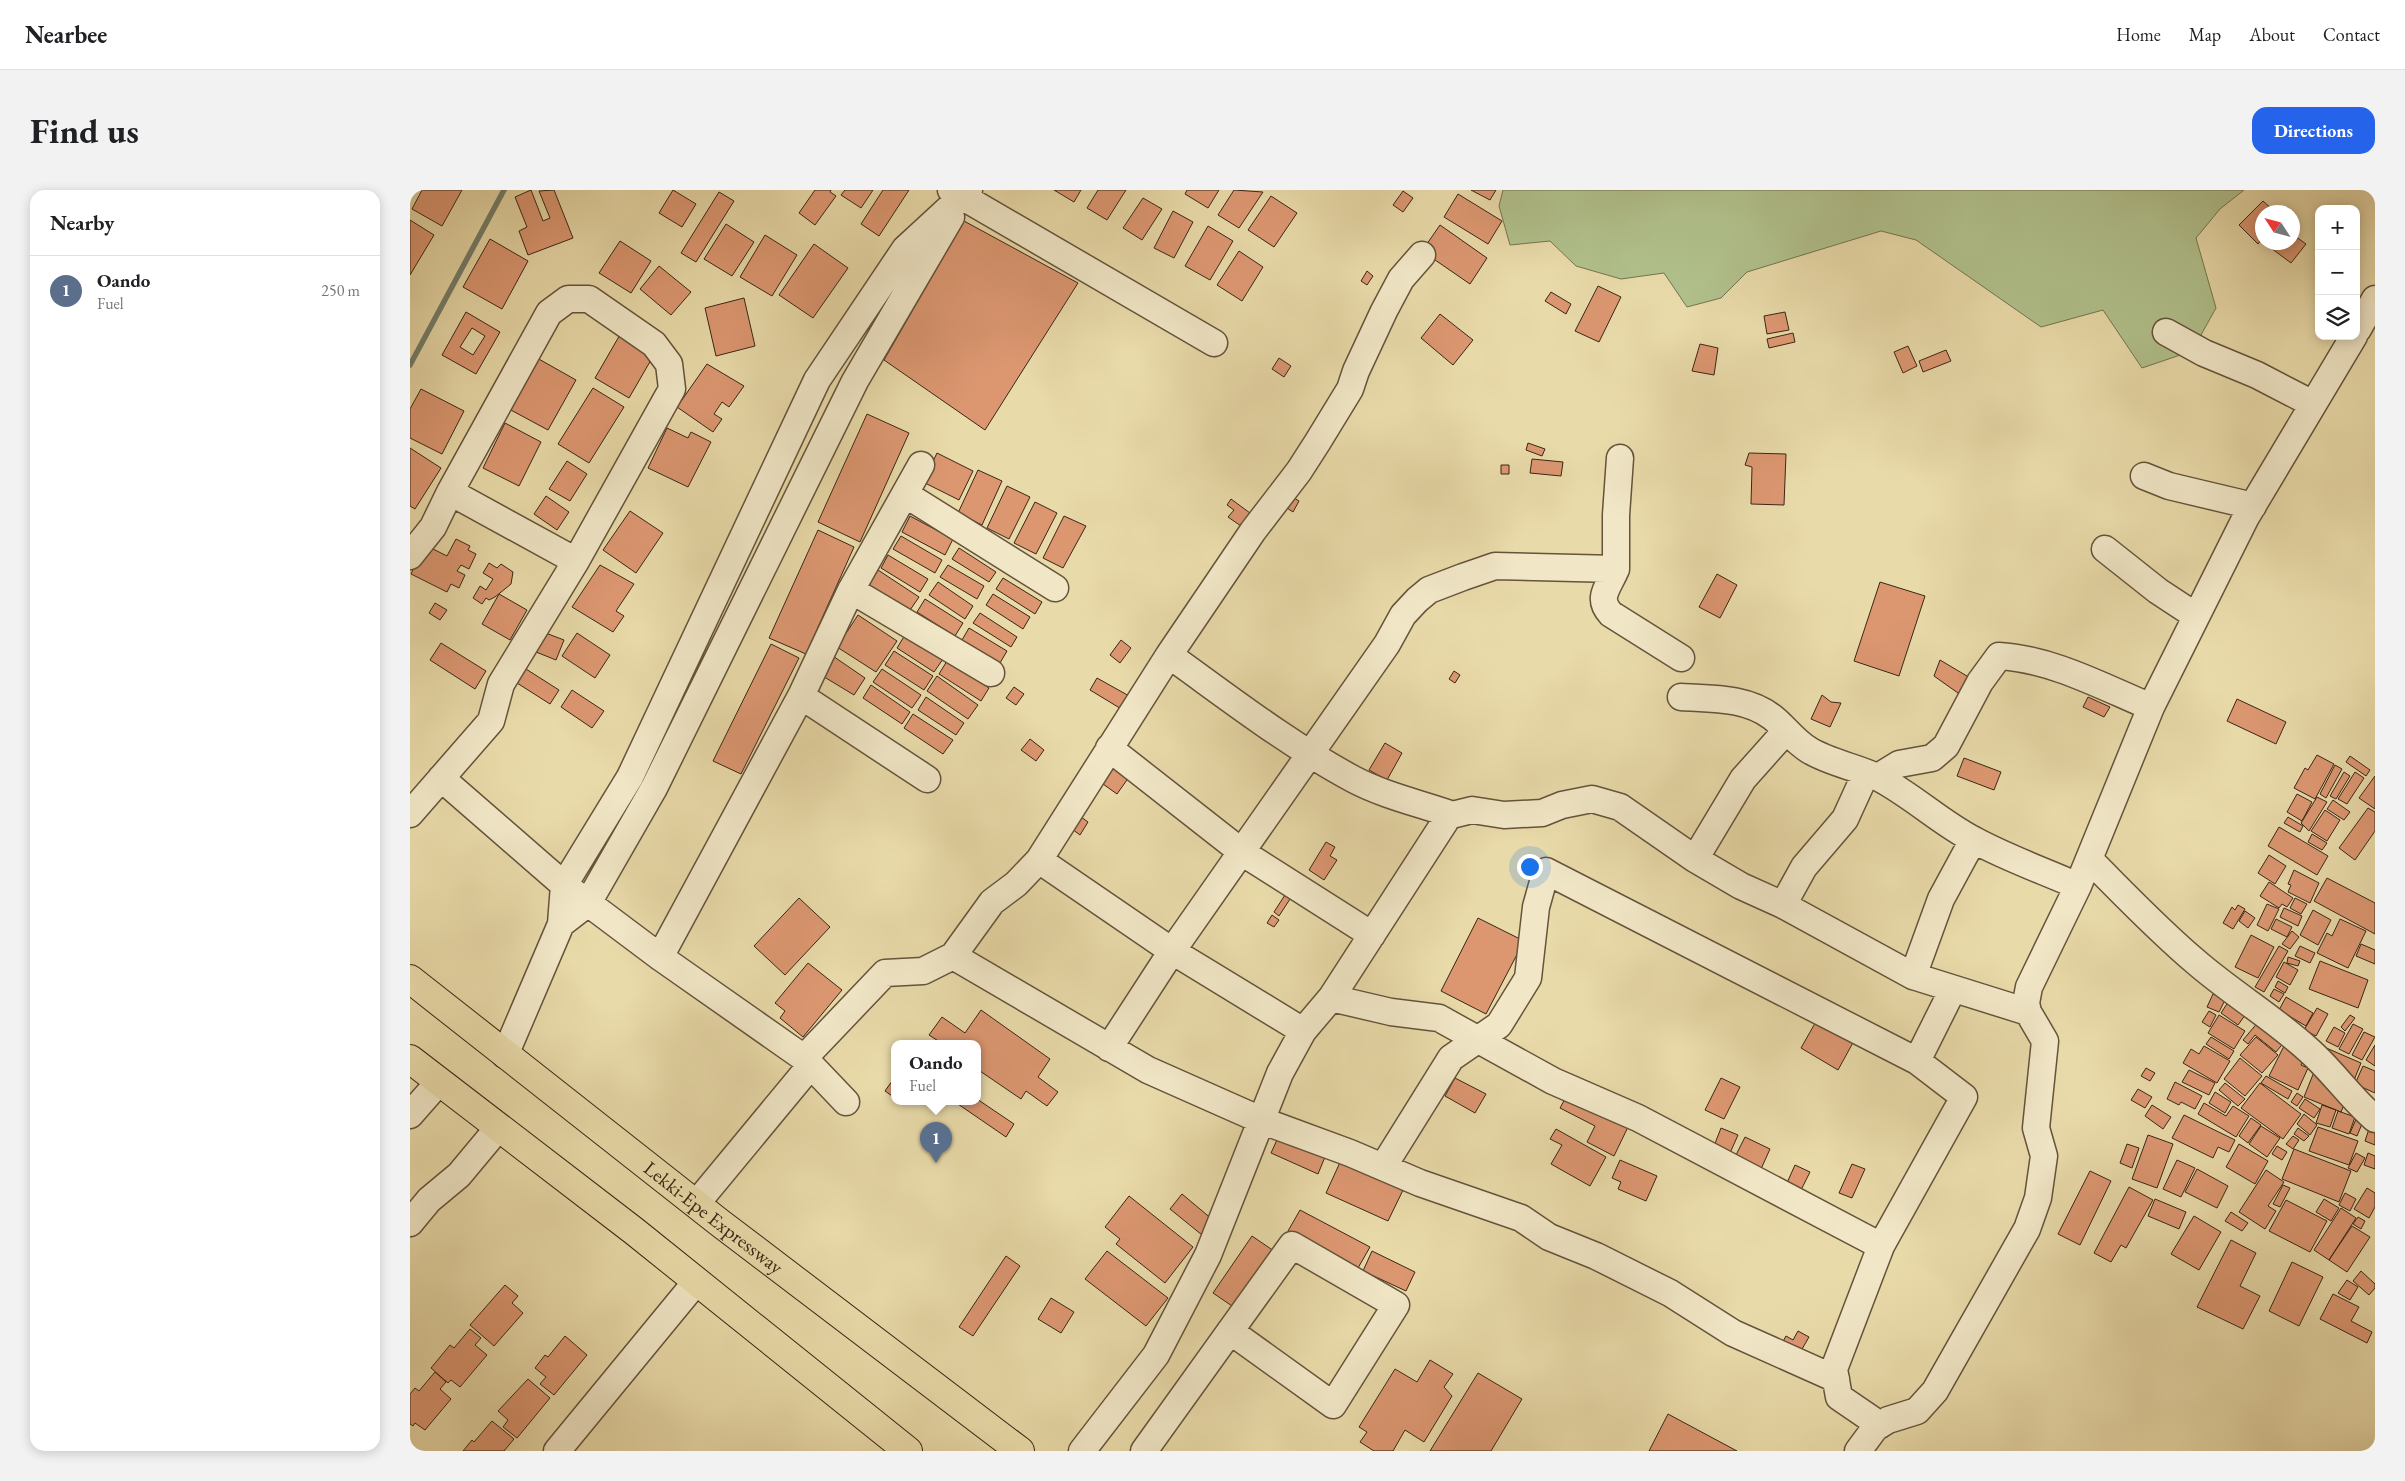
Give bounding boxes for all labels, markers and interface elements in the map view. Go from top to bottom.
text: Nearbee [25,19,107,50]
text: Home [2116,23,2161,46]
text: Map [2189,23,2221,46]
text: About [2249,23,2295,46]
text: Contact [2323,23,2380,46]
button: Directions [2252,107,2375,154]
text: Find us [30,108,139,153]
north arrow [2255,205,2300,250]
map controls [2315,205,2360,340]
button: + [2315,205,2360,250]
text: Nearby [50,209,114,236]
button: − [2315,250,2360,295]
text: Oando [97,268,150,293]
text: 1 [62,280,70,301]
text: 250 m [321,280,360,301]
text: Fuel [97,293,124,314]
button: layers [2315,295,2360,340]
your location [1517,854,1543,880]
popup [891,1040,981,1105]
text: Oando [909,1050,963,1075]
text: Fuel [909,1075,936,1096]
pin: 1 [920,1122,952,1163]
street label: Lekki-Epe Expressway [639,1155,789,1280]

